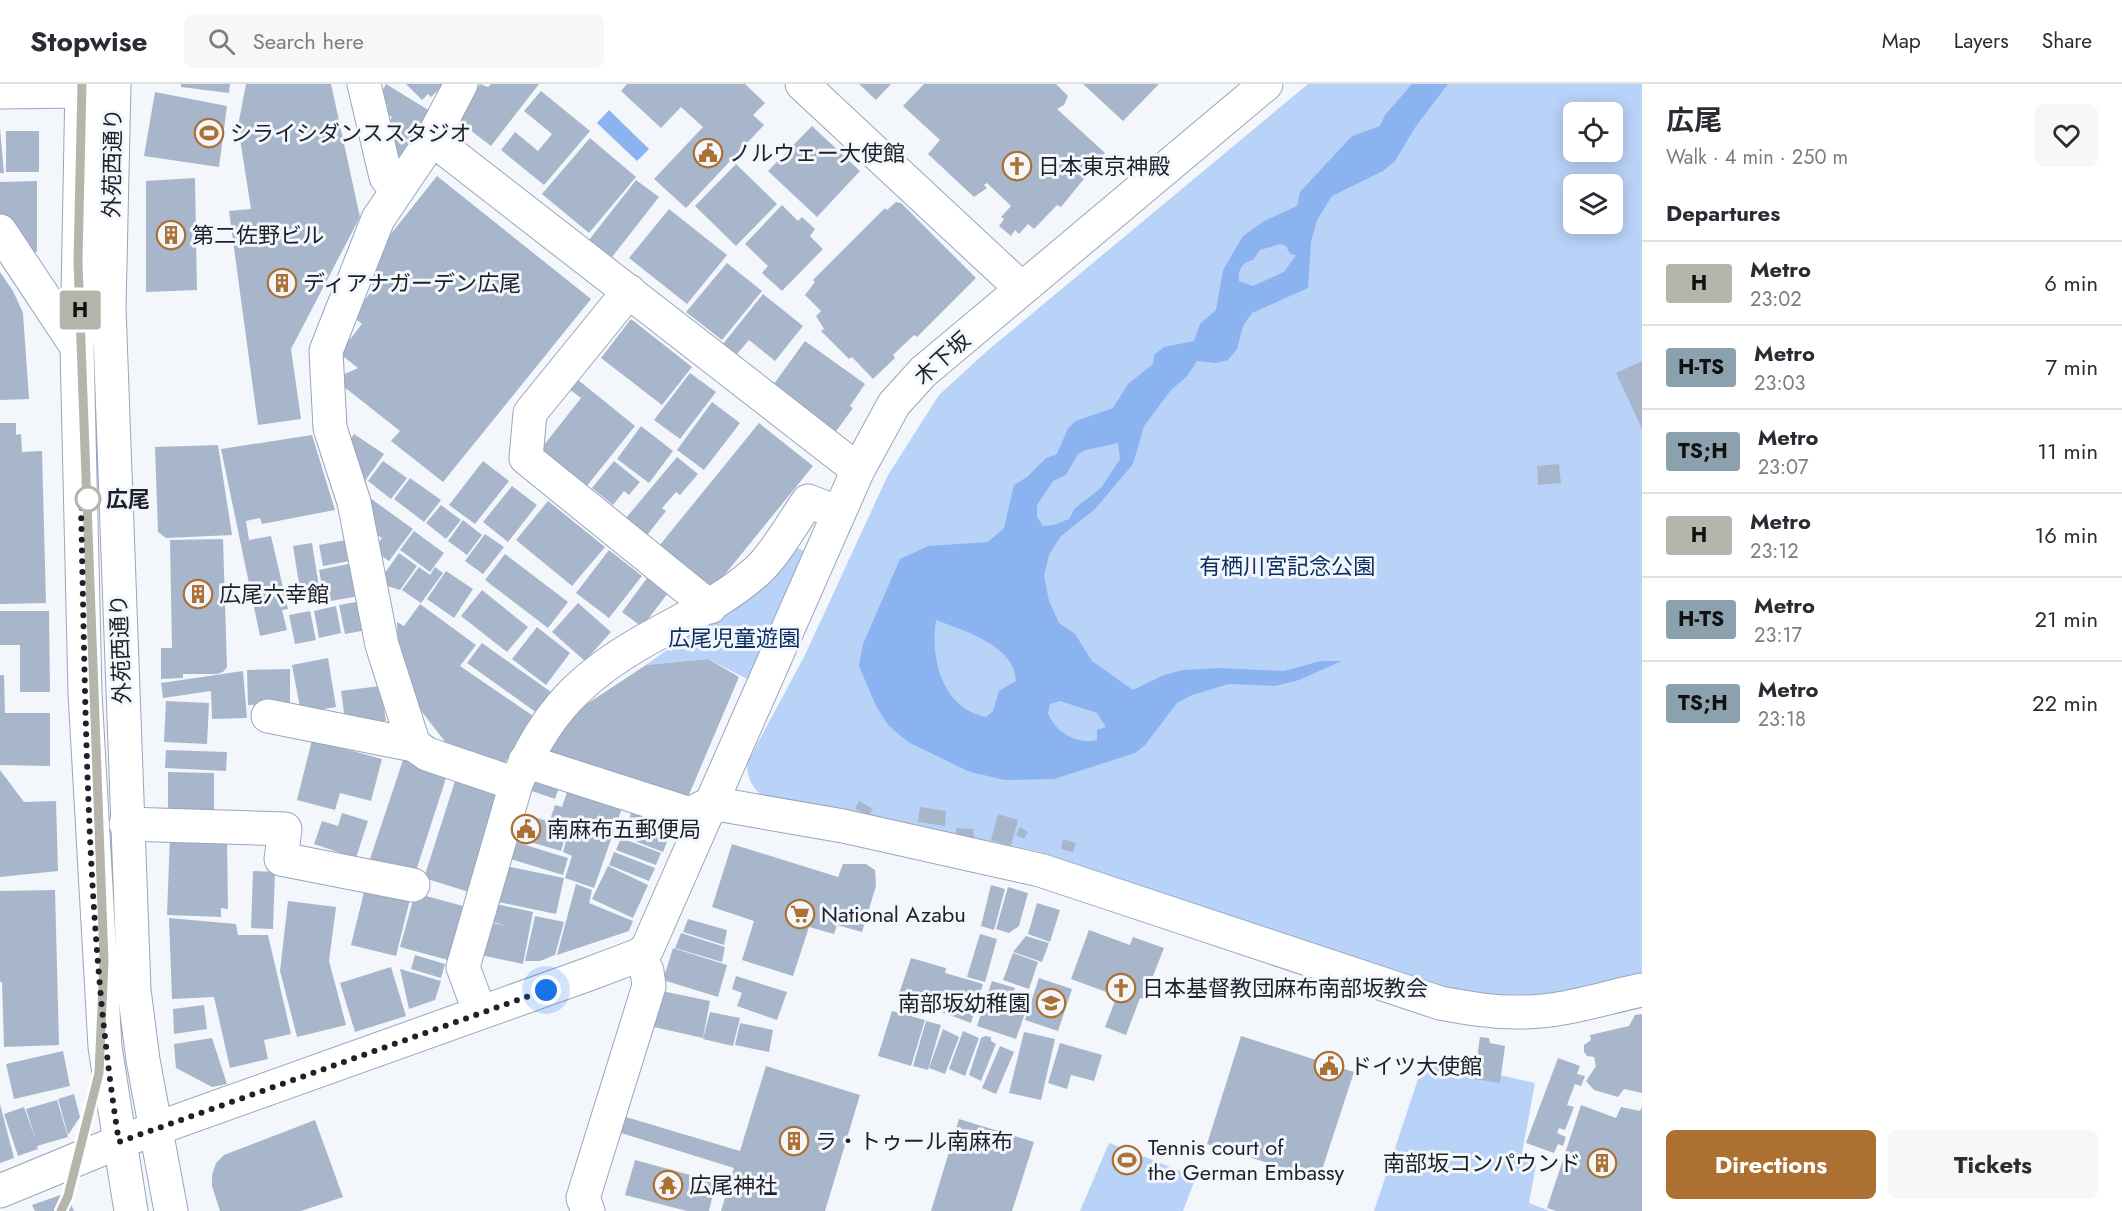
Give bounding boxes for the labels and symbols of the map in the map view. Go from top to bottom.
street label: 外苑西通り [95,108,129,218]
sports icon: シライシダンススタジオ [193,117,225,149]
place label: シライシダンススタジオ [230,117,472,149]
public building icon: ノルウェー大使館 [692,137,724,169]
place label: ノルウェー大使館 [729,137,905,169]
church icon: 日本東京神殿 [1001,150,1033,182]
place label: 日本東京神殿 [1038,150,1170,182]
building icon: 第二佐野ビル [155,219,187,251]
place label: 第二佐野ビル [192,219,324,251]
building icon: ディアナガーデン広尾 [266,267,298,299]
place label: ディアナガーデン広尾 [303,267,521,299]
line badge: H [60,290,100,330]
street label: 木下坂 [907,324,977,392]
place label: 広尾 [106,483,150,515]
marker: 広尾 [75,486,101,512]
park label: 有栖川宮記念公園 [1199,550,1375,582]
building icon: 広尾六幸館 [182,578,214,610]
place label: 広尾六幸館 [219,578,329,610]
street label: 外苑西通り [102,593,138,705]
park label: 広尾児童遊園 [668,622,800,654]
public building icon: 南麻布五郵便局 [510,813,542,845]
place label: 南麻布五郵便局 [547,813,701,845]
supermarket icon: National Azabu [784,898,816,930]
place label: National Azabu [821,898,966,930]
church icon: 日本基督教団麻布南部坂教会 [1105,972,1137,1004]
place label: 日本基督教団麻布南部坂教会 [1142,972,1428,1004]
your location [531,975,561,1005]
place label: 南部坂幼稚園 [898,987,1030,1019]
school or university icon: 南部坂幼稚園 [1035,987,1067,1019]
public building icon: ドイツ大使館 [1313,1050,1345,1082]
place label: ドイツ大使館 [1350,1050,1482,1082]
building icon: ラ・トゥール南麻布 [778,1125,810,1157]
place label: ラ・トゥール南麻布 [815,1125,1013,1157]
place label: Tennis court of the German Embassy [1148,1131,1345,1188]
sports icon: Tennis court of the German Embassy [1111,1144,1143,1176]
place label: 南部坂コンパウンド [1383,1147,1581,1179]
building icon: 南部坂コンパウンド [1586,1147,1618,1179]
temple icon: 広尾神社 [652,1169,684,1201]
place label: 広尾神社 [689,1169,777,1201]

